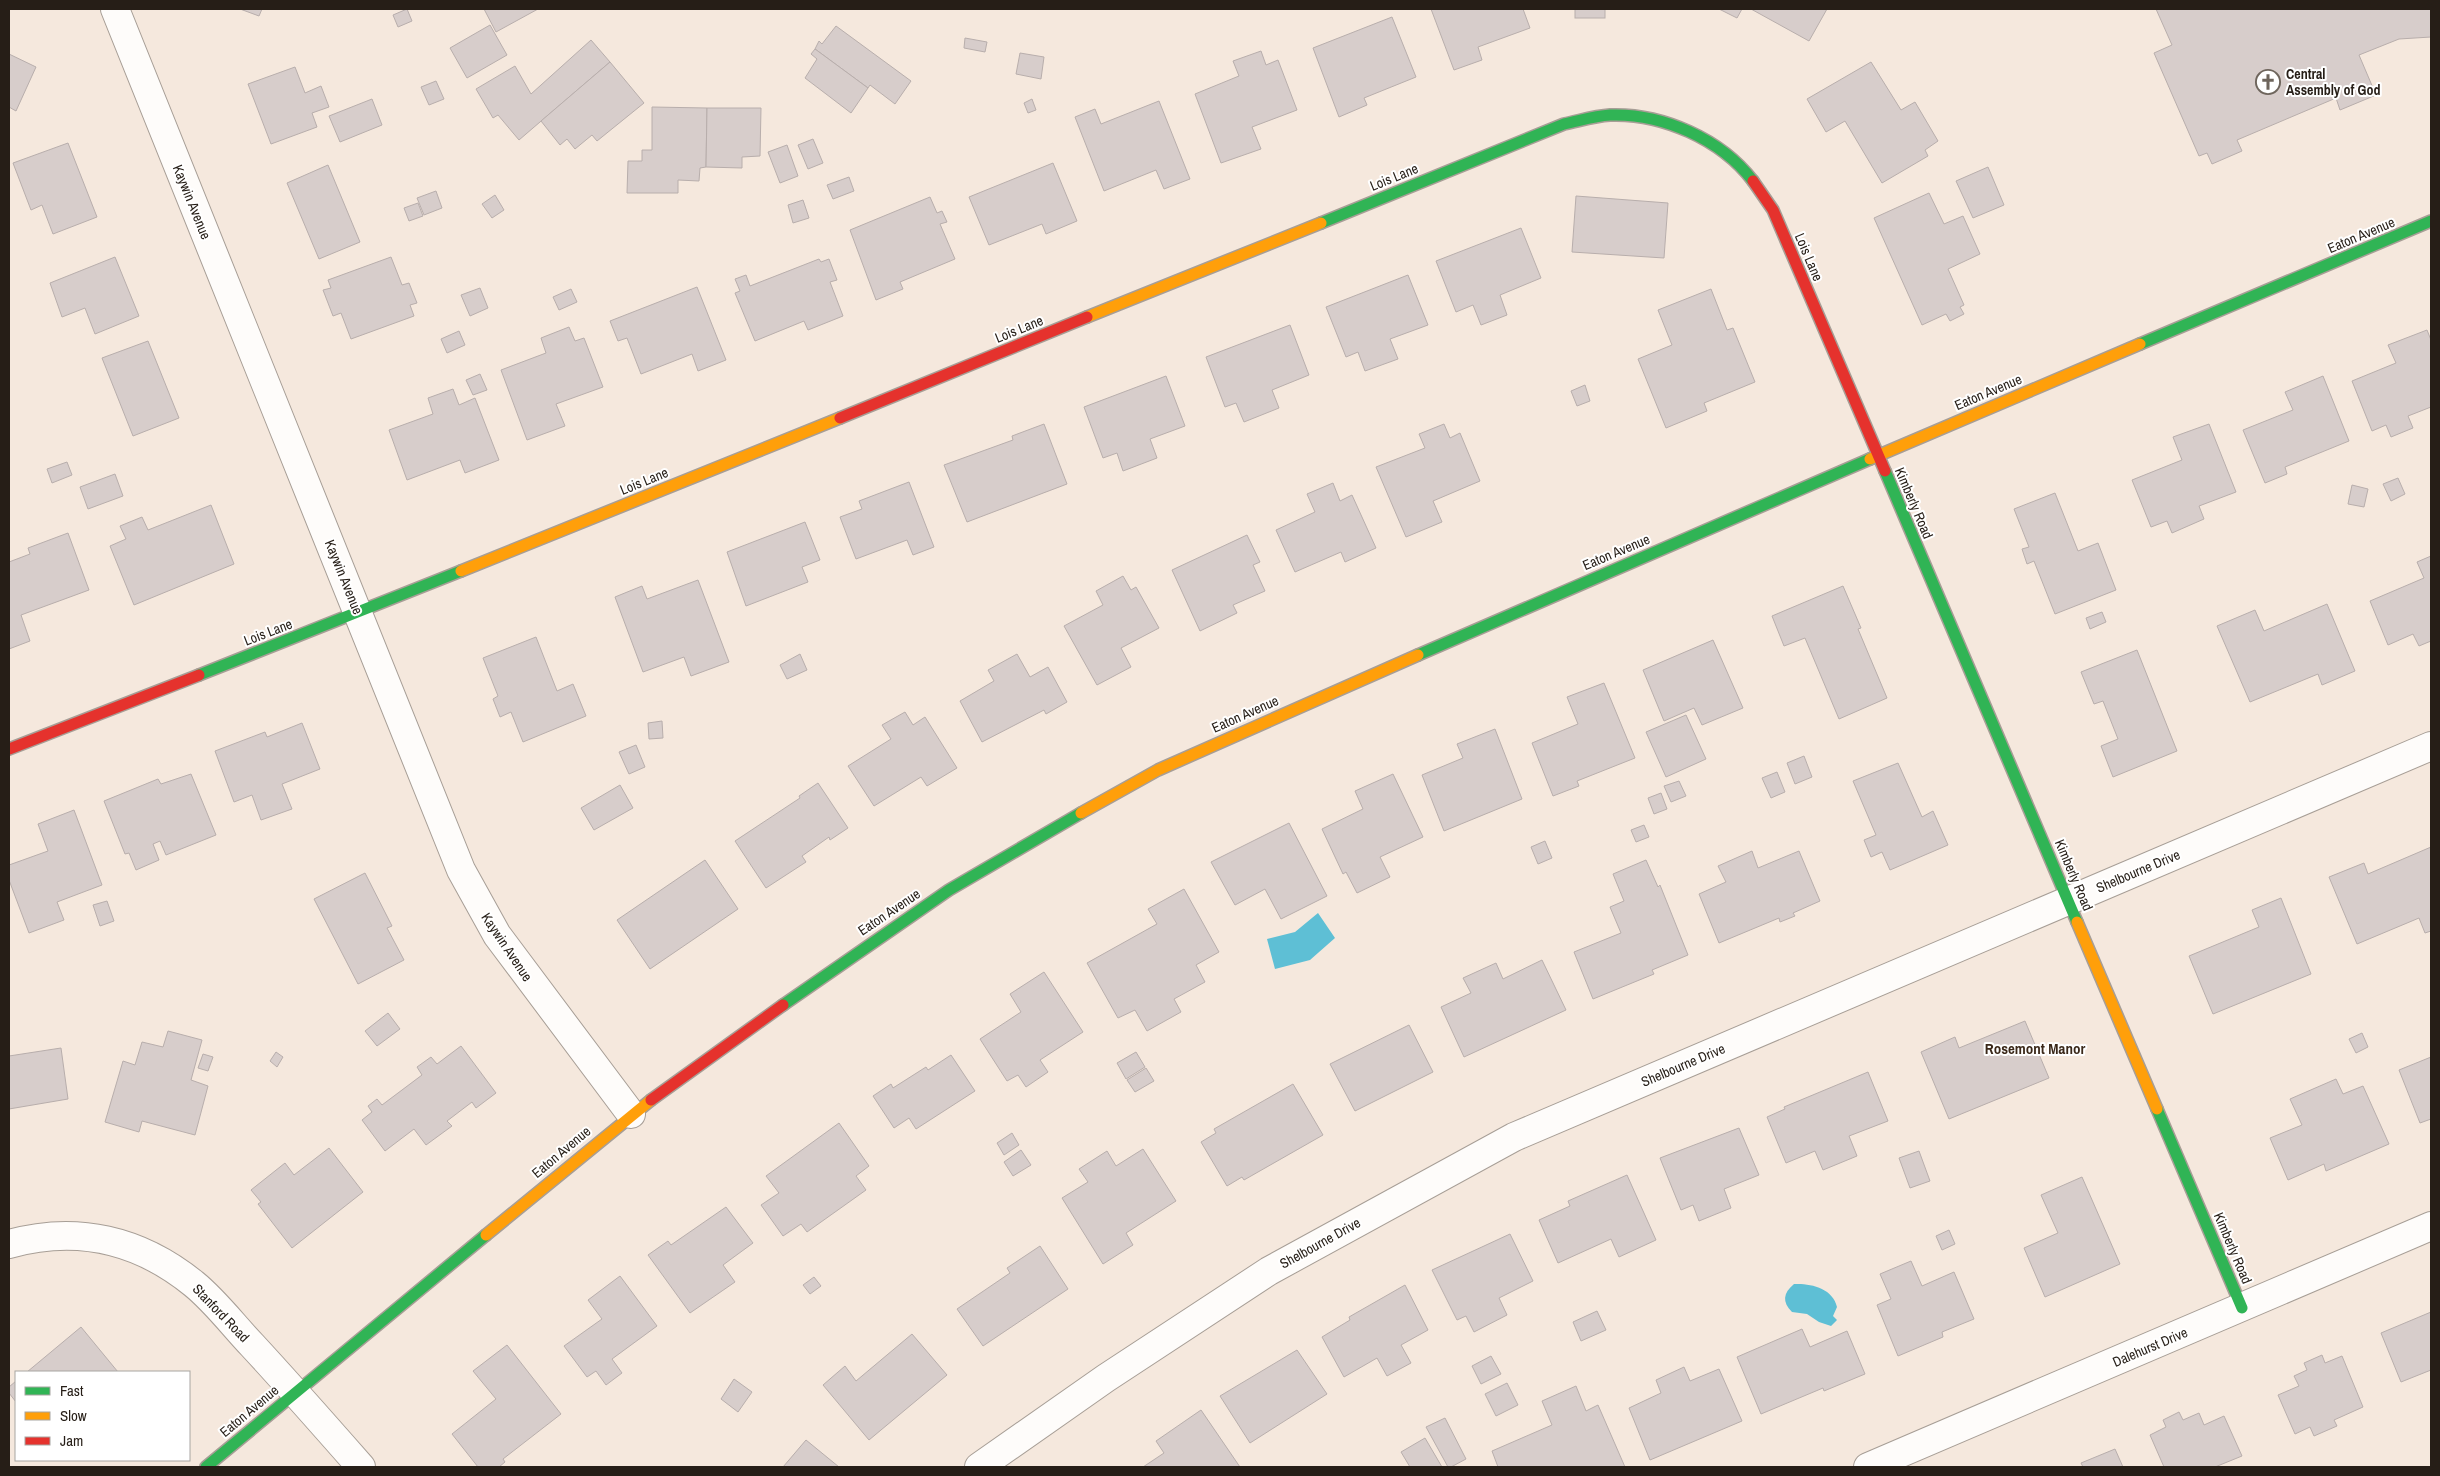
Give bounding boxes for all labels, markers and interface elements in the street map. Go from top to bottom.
place label: Central Assembly of God [2286,65,2380,99]
church icon: Central Assembly of God [2255,69,2281,95]
street label: Lois Lane [1367,159,1421,195]
street label: Kaywin Avenue [169,162,215,242]
street label: Eaton Avenue [2325,213,2397,257]
street label: Lois Lane [1791,230,1827,284]
street label: Lois Lane [992,311,1046,347]
street label: Eaton Avenue [1952,370,2024,414]
street label: Lois Lane [617,463,671,499]
street label: Kimberly Road [1891,465,1937,541]
street label: Eaton Avenue [1580,530,1652,574]
street label: Kaywin Avenue [321,537,367,617]
street label: Lois Lane [241,615,295,649]
street label: Eaton Avenue [1209,691,1281,737]
street label: Kimberly Road [2051,837,2097,913]
street label: Shelbourne Drive [2093,845,2183,897]
street label: Eaton Avenue [854,885,924,939]
street label: Kaywin Avenue [477,909,537,985]
district label: Rosemont Manor [1985,1038,2085,1059]
street label: Shelbourne Drive [1638,1039,1728,1091]
street label: Eaton Avenue [528,1122,594,1182]
street label: Kimberly Road [2210,1210,2256,1286]
street label: Shelbourne Drive [1277,1213,1363,1273]
street label: Stanford Road [189,1280,253,1346]
street label: Dalehurst Drive [2110,1323,2190,1371]
legend [15,1371,190,1461]
text: Fast [60,1380,84,1401]
street label: Eaton Avenue [216,1381,282,1441]
text: Slow [60,1405,87,1426]
text: Jam [60,1430,83,1451]

